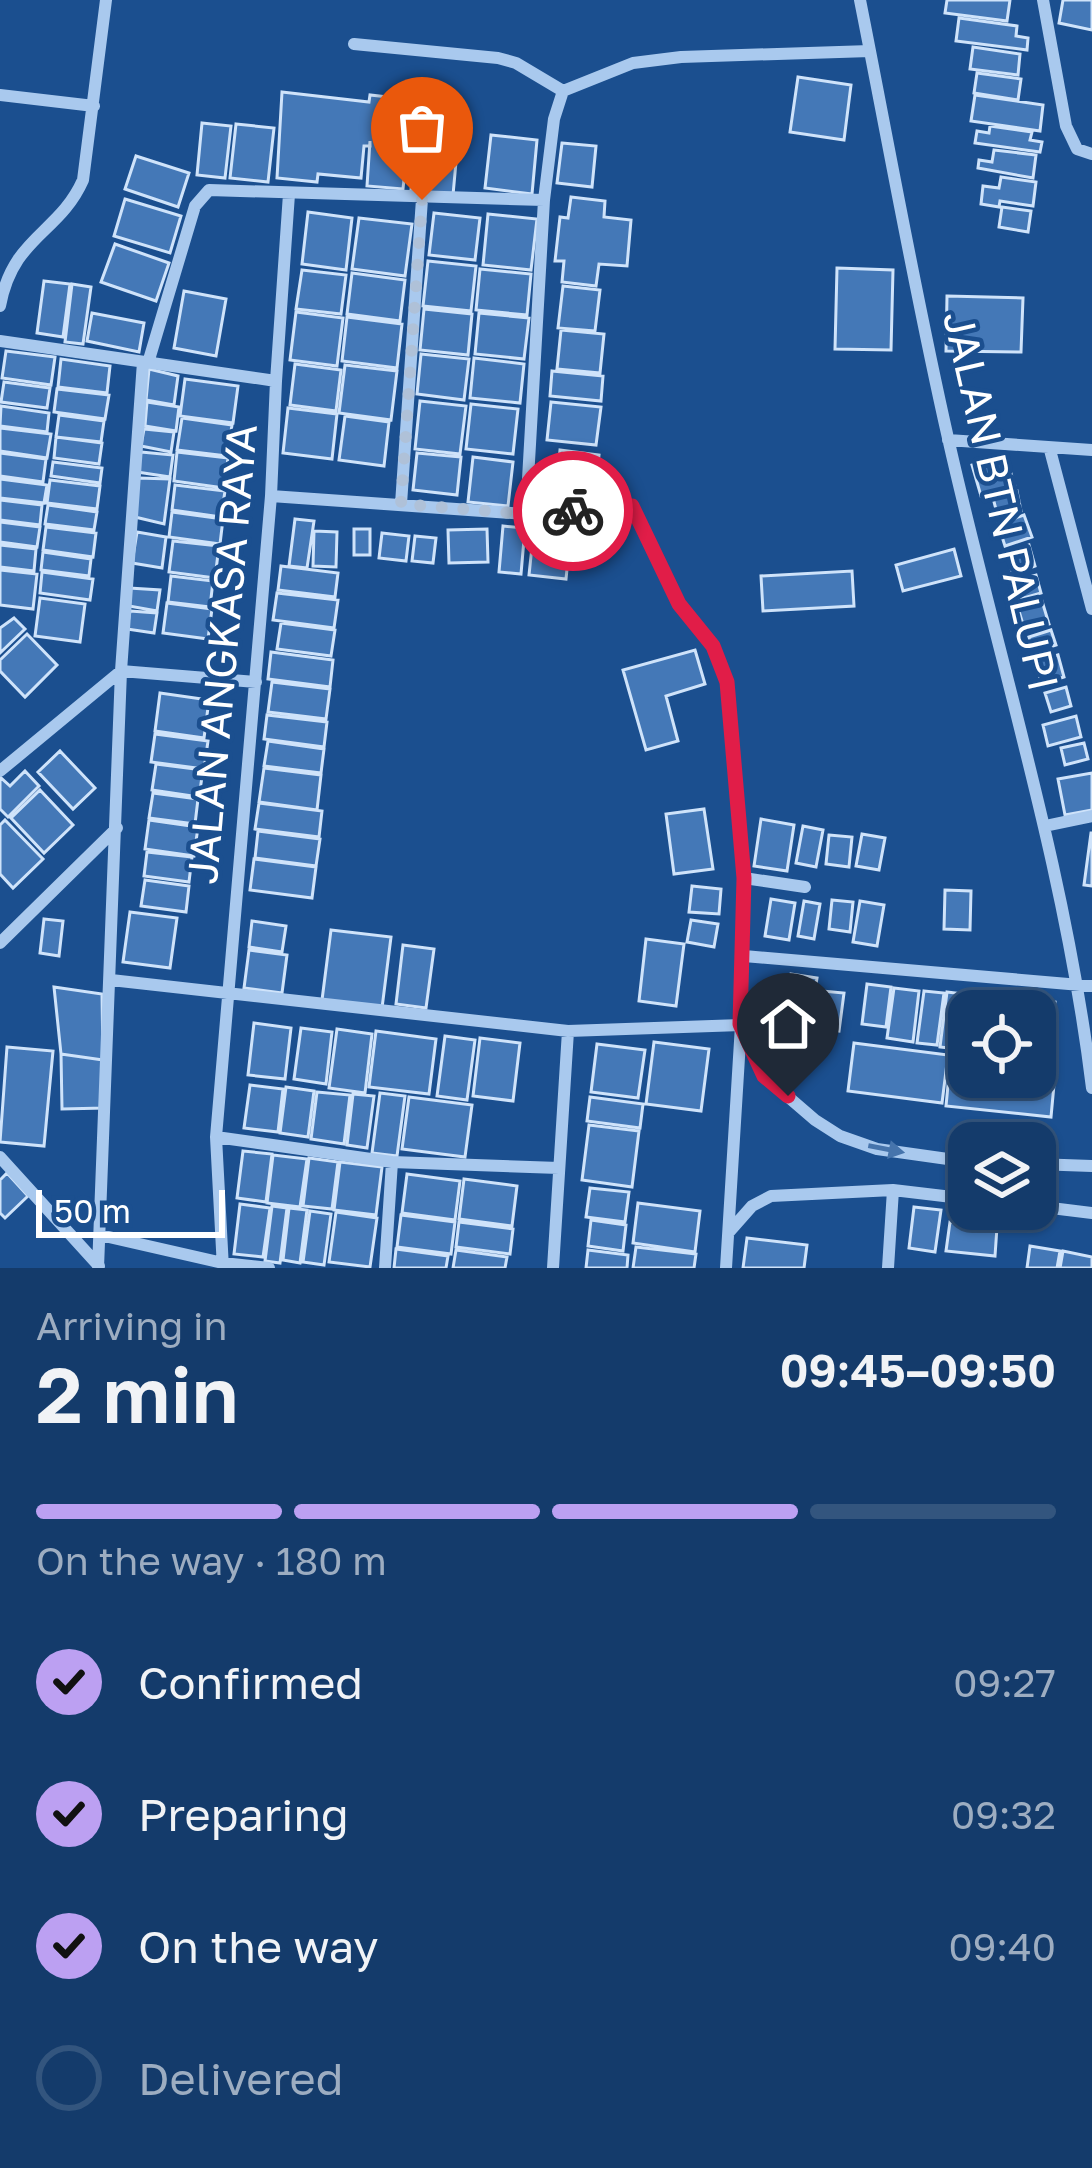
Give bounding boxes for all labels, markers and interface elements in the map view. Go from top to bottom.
pin [371,77,473,200]
icon: bag [389,95,455,161]
street label: JALAN BTN PALUPI [934,306,1070,695]
street label: JALAN ANGKASA RAYA [176,422,266,886]
courier [513,451,633,571]
icon: bike [540,478,606,544]
pin [737,973,839,1096]
map controls [948,990,1056,1230]
button: locate [948,990,1056,1098]
icon: home [755,991,821,1057]
button: layers [948,1122,1056,1230]
one-way arrow [867,1140,905,1159]
scale bar [36,1184,225,1237]
text: 50 m [54,1191,131,1230]
text: Arriving in [36,1302,227,1349]
text: 09:45–09:50 [780,1343,1056,1397]
text: 2 min [36,1347,239,1440]
text: On the way · 180 m [36,1537,387,1584]
icon: check [36,1649,102,1715]
text: Confirmed [138,1655,363,1709]
text: 09:27 [953,1659,1056,1706]
icon: check [36,1781,102,1847]
text: Preparing [138,1787,349,1841]
text: 09:32 [951,1791,1056,1838]
icon: check [36,1913,102,1979]
text: On the way [138,1919,379,1973]
text: 09:40 [949,1923,1056,1970]
text: Delivered [138,2051,343,2105]

